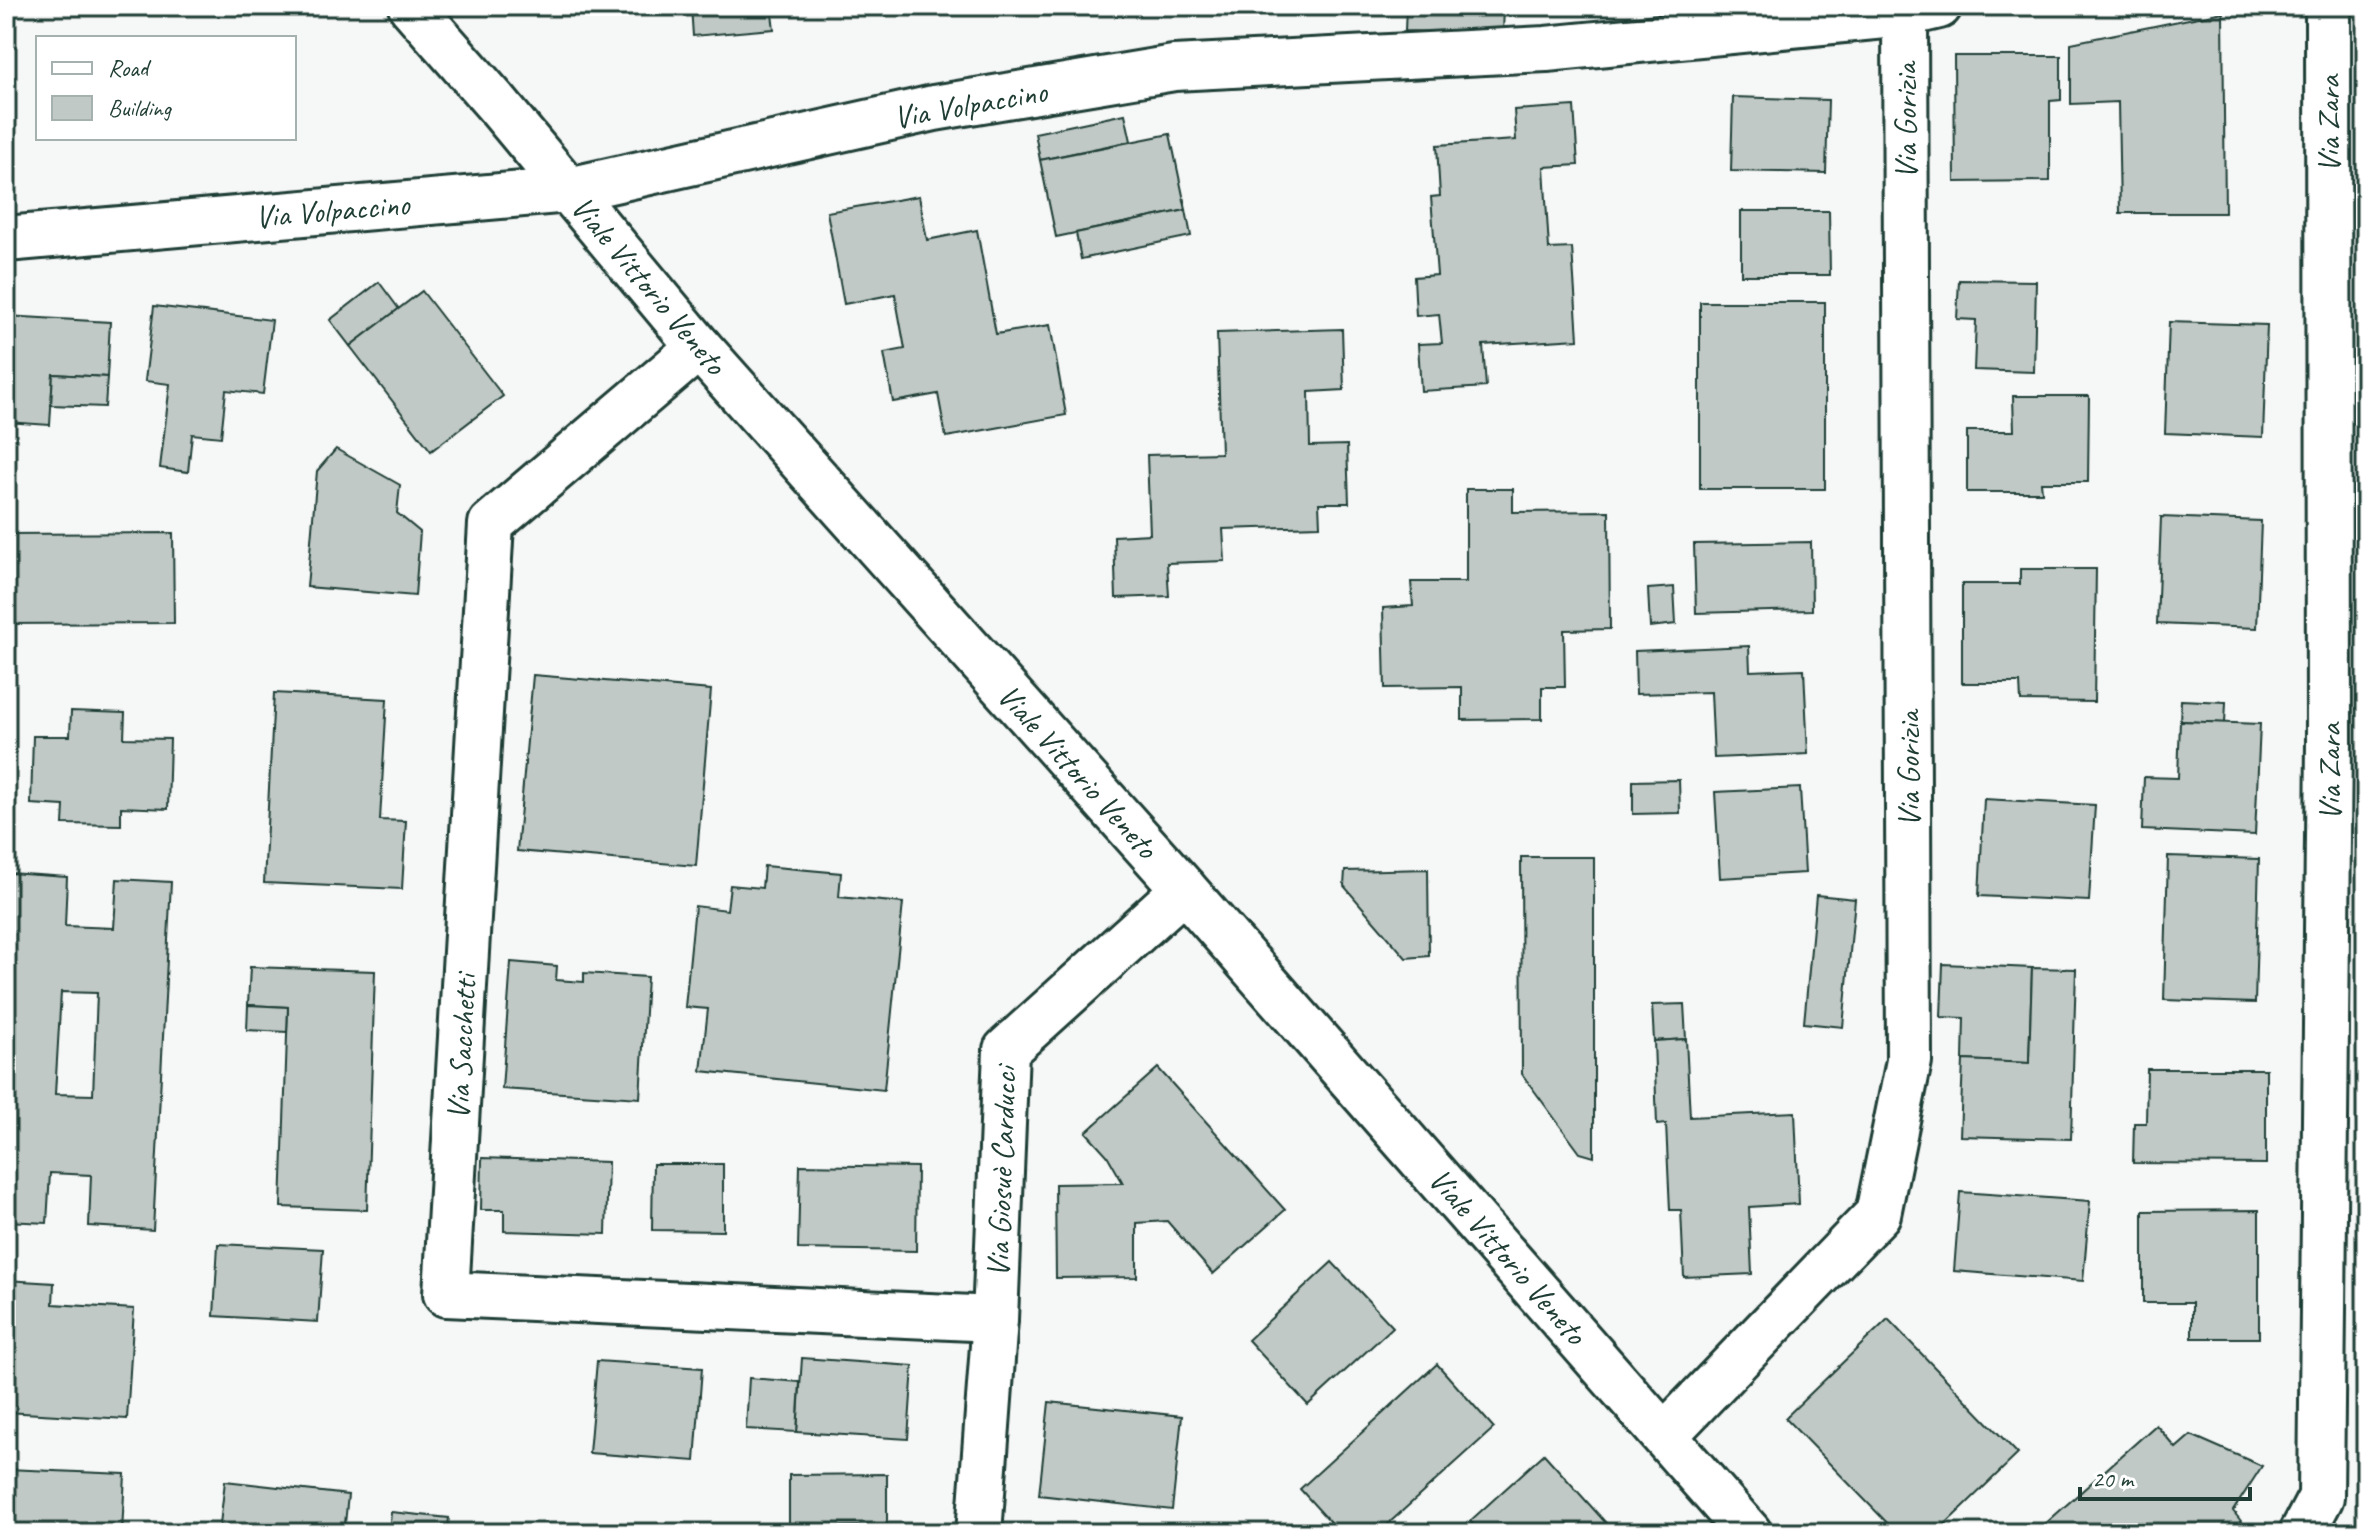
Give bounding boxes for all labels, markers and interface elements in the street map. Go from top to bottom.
legend [36,36,296,140]
text: Road [108,53,152,83]
street label: Via Gorizia [1885,60,1926,179]
street label: Via Volpaccino [890,71,1052,138]
street label: Via Zara [2308,73,2349,173]
text: Building [108,93,173,123]
street label: Via Volpaccino [253,183,413,238]
street label: Viale Vittorio Veneto [562,188,736,384]
street label: Viale Vittorio Veneto [989,676,1168,868]
street label: Via Gorizia [1888,708,1929,827]
street label: Via Zara [2309,721,2350,821]
street label: Via Sacchetti [437,969,486,1121]
street label: Via Giosuè Carducci [977,1062,1026,1278]
street label: Viale Vittorio Veneto [1420,1160,1597,1354]
scale bar [2080,1451,2250,1501]
text: 20 m [2092,1464,2135,1494]

